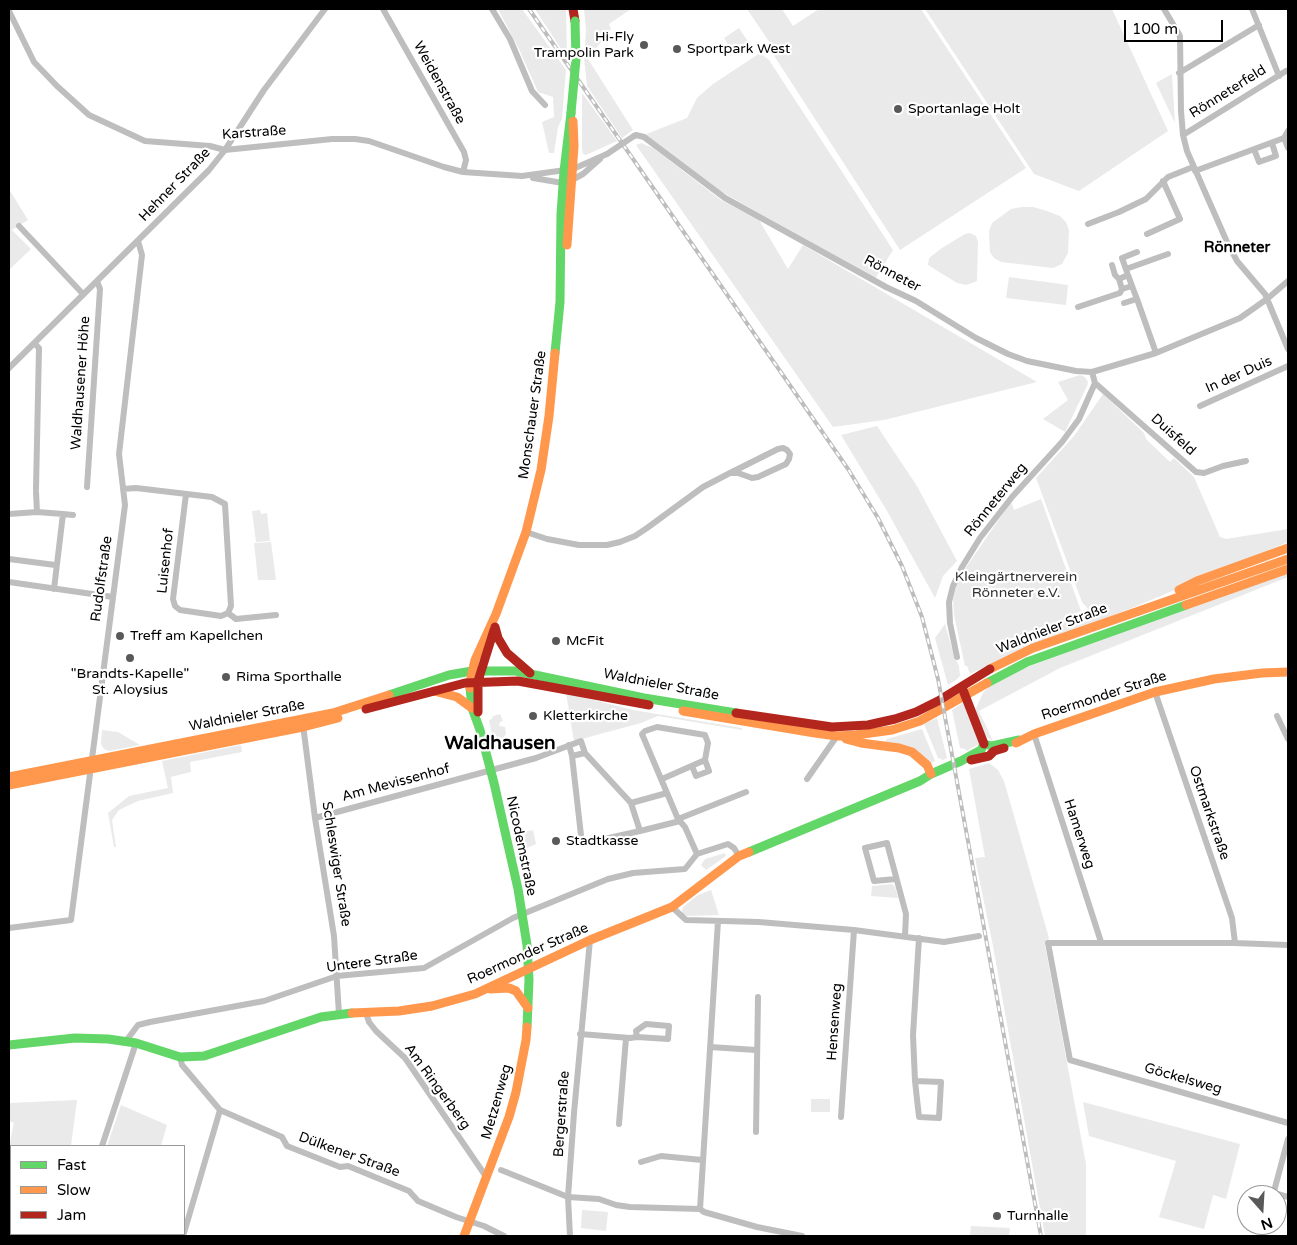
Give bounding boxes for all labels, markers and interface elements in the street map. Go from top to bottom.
scale bar [1127,10,1226,42]
text: 100 m [1132,20,1178,38]
place label: Hi-Fly Trampolin Park [534,29,634,62]
street label: Weidenstraße [409,39,469,127]
marker: Hi-Fly Trampolin Park [638,39,650,51]
place label: Sportpark West [687,41,790,57]
marker: Sportpark West [671,43,683,55]
street label: Rönneterfeld [1187,62,1269,122]
place label: Sportanlage Holt [908,101,1020,117]
marker: Sportanlage Holt [892,103,904,115]
street label: Karstraße [221,122,287,144]
street label: Hehner Straße [136,145,214,225]
district label: Rönneter [1204,239,1270,257]
street label: Rönneter [861,252,923,296]
street label: Waldhausener Höhe [68,316,94,450]
street label: Monschauer Straße [516,350,550,480]
street label: In der Duis [1203,353,1275,397]
street label: Duisfeld [1147,411,1199,459]
street label: Rönneterweg [961,460,1031,540]
street label: Luisenhof [154,528,178,594]
street label: Rudolfstraße [88,535,116,623]
park label: Kleingärtnerverein Rönneter e.V. [955,569,1077,602]
street label: Waldnieler Straße [994,600,1110,658]
place label: Treff am Kapellchen [130,628,263,644]
marker: Treff am Kapellchen [114,630,126,642]
place label: McFit [566,633,604,649]
marker: McFit [550,635,562,647]
marker: "Brandts-Kapelle" St. Aloysius [124,652,136,664]
place label: "Brandts-Kapelle" St. Aloysius [71,666,189,699]
street label: Waldnieler Straße [602,666,720,704]
street label: Roermonder Straße [1039,668,1169,724]
place label: Rima Sporthalle [236,669,342,685]
marker: Rima Sporthalle [220,671,232,683]
street label: Waldnieler Straße [188,697,306,735]
place label: Kletterkirche [543,708,628,724]
marker: Kletterkirche [527,710,539,722]
district label: Waldhausen [444,733,556,755]
street label: Am Mevissenhof [340,761,452,805]
street label: Ostmarkstraße [1185,764,1233,862]
street label: Nicodemstraße [502,794,540,898]
street label: Hamerweg [1060,797,1098,871]
street label: Schleswiger Straße [318,800,354,928]
place label: Stadtkasse [566,833,638,849]
marker: Stadtkasse [550,835,562,847]
street label: Roermonder Straße [465,920,591,988]
street label: Untere Straße [325,947,419,977]
street label: Hensenweg [824,983,846,1061]
street label: Am Ringerberg [400,1041,474,1133]
street label: Göckelsweg [1142,1060,1224,1098]
street label: Metzenweg [478,1062,516,1142]
street label: Bergerstraße [551,1070,573,1158]
street label: Dülkener Straße [296,1129,402,1181]
legend [10,1145,185,1235]
text: Fast [57,1156,86,1174]
text: Slow [57,1181,91,1199]
north arrow [1237,1185,1287,1235]
text: Jam [57,1206,86,1224]
place label: Turnhalle [1007,1208,1068,1224]
marker: Turnhalle [991,1210,1003,1222]
text: N [1259,1214,1275,1234]

